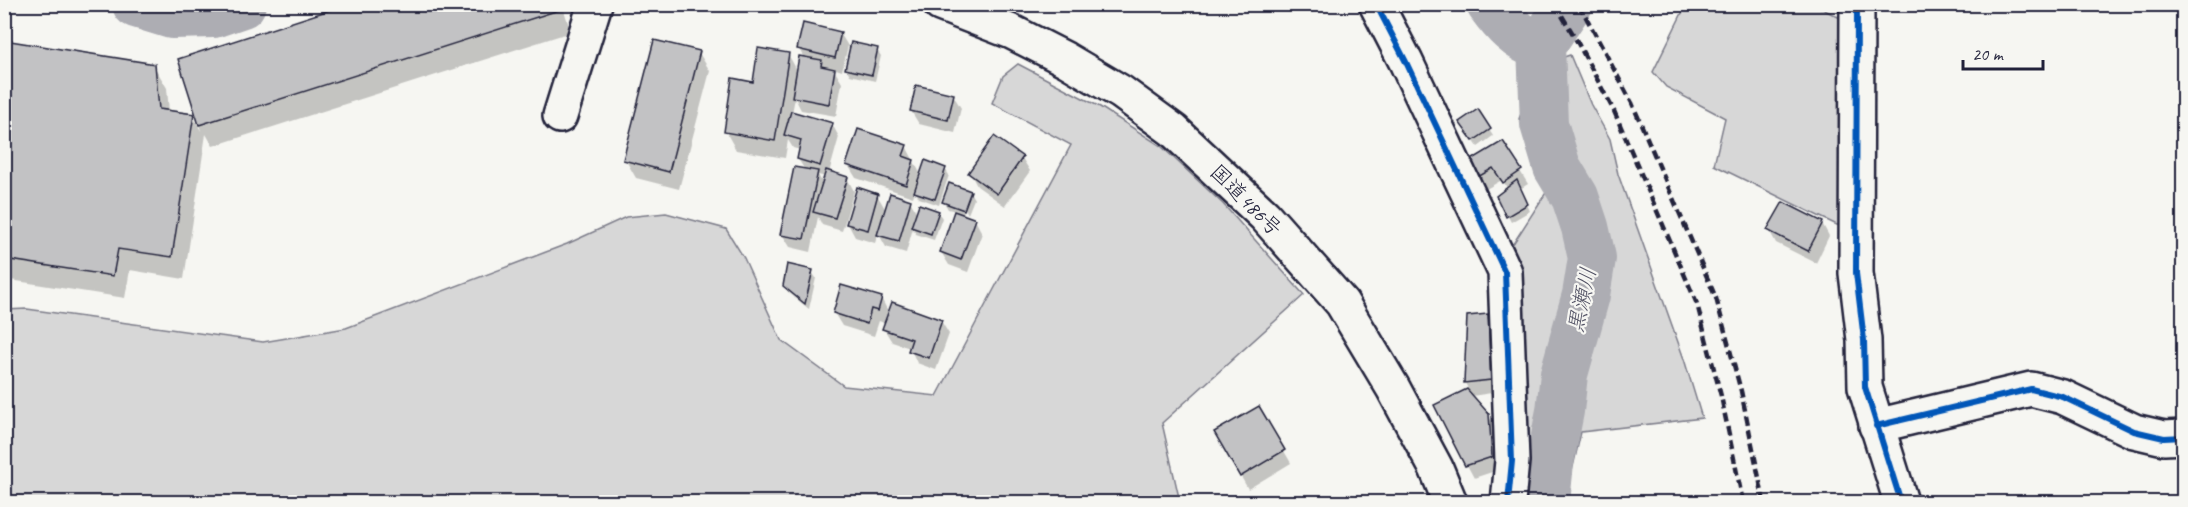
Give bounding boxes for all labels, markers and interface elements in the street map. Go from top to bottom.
scale bar [1963,33,2042,71]
text: 20 m [1972,43,2005,65]
street label: 国道486号 [1205,159,1287,241]
water label: 黒瀬川 [1561,265,1603,335]

